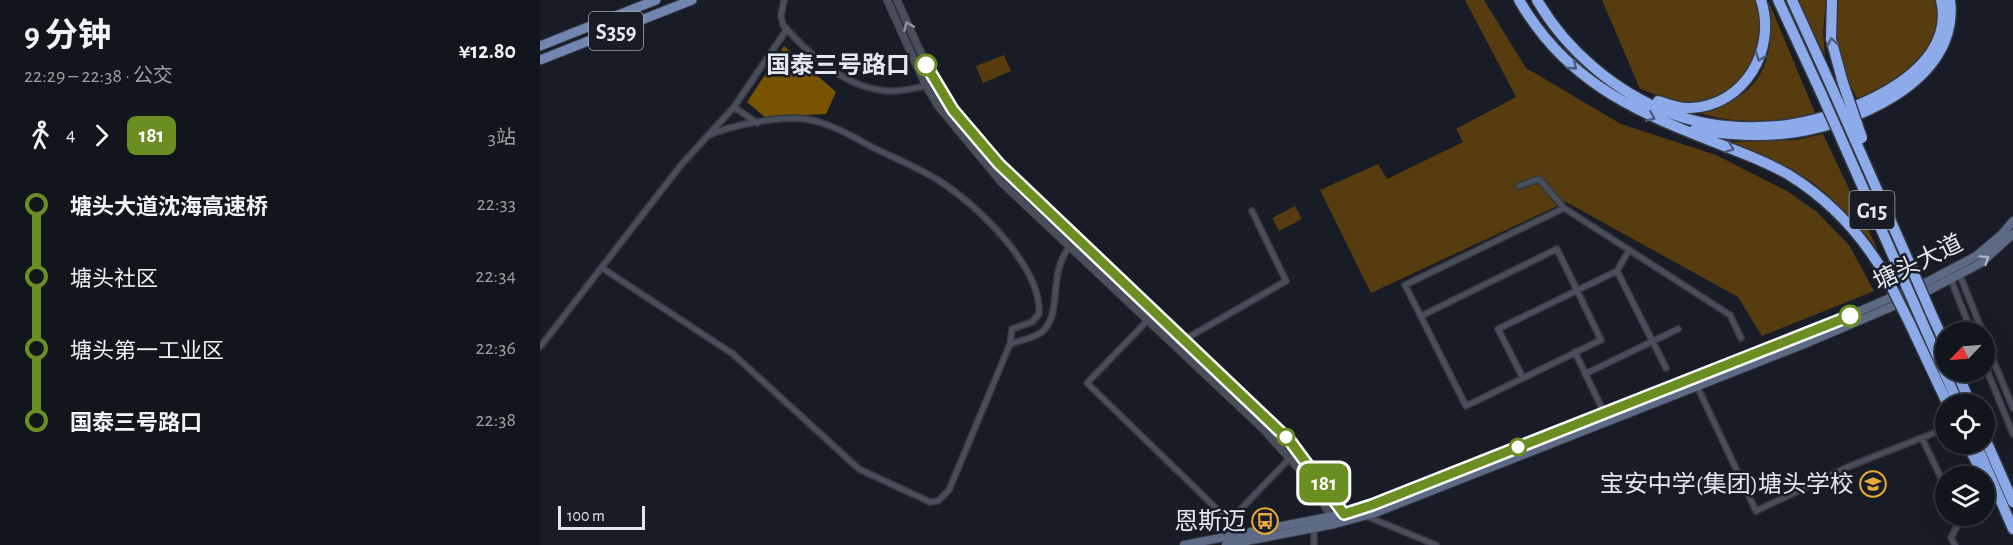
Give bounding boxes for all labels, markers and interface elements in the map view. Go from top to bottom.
road number: S359 [589,12,643,50]
text: 9 分钟 [24,20,111,53]
one-way arrow [903,21,915,32]
one-way arrow [1826,37,1839,47]
text: ¥12.80 [459,40,516,62]
one-way arrow [1754,51,1767,62]
place label: 国泰三号路口 [766,52,910,78]
marker: 国泰三号路口 [915,54,937,76]
one-way arrow [1566,59,1576,70]
text: 22:29 – 22:38 · 公交 [24,66,173,86]
one-way arrow [1645,110,1656,122]
icon: walk [24,119,57,152]
icon: forward [85,119,118,152]
text: 4 [66,125,76,145]
text: 181 [139,125,164,146]
text: 3站 [488,128,516,148]
one-way arrow [1724,141,1735,154]
road number: G15 [1850,191,1894,229]
text: 22:33 [477,194,516,214]
text: 塘头大道沈海高速桥 [70,196,268,218]
street label: 塘头大道 [1869,229,1967,295]
one-way arrow [1979,255,1990,266]
text: 22:34 [475,266,516,286]
text: 塘头社区 [70,268,158,290]
unlabelled marker [1839,305,1861,327]
north arrow [1935,322,1995,382]
map controls [1935,322,1995,526]
text: 22:36 [476,338,516,358]
text: 塘头第一工业区 [70,340,224,362]
button: locate [1935,394,1995,454]
text: 22:38 [476,410,516,430]
text: 国泰三号路口 [70,412,202,434]
unlabelled marker [1277,428,1295,446]
unlabelled marker [1509,438,1527,456]
line badge: 181 [1290,464,1358,502]
button: layers [1935,466,1995,526]
school or university icon: 宝安中学(集团)塘头学校 [1858,469,1888,499]
place label: 宝安中学(集团)塘头学校 [1600,471,1854,497]
text: 181 [1311,473,1337,494]
scale bar [558,503,645,530]
bus stop icon: 恩斯迈 [1250,506,1280,536]
text: 100 m [567,508,605,524]
place label: 恩斯迈 [1174,508,1246,534]

